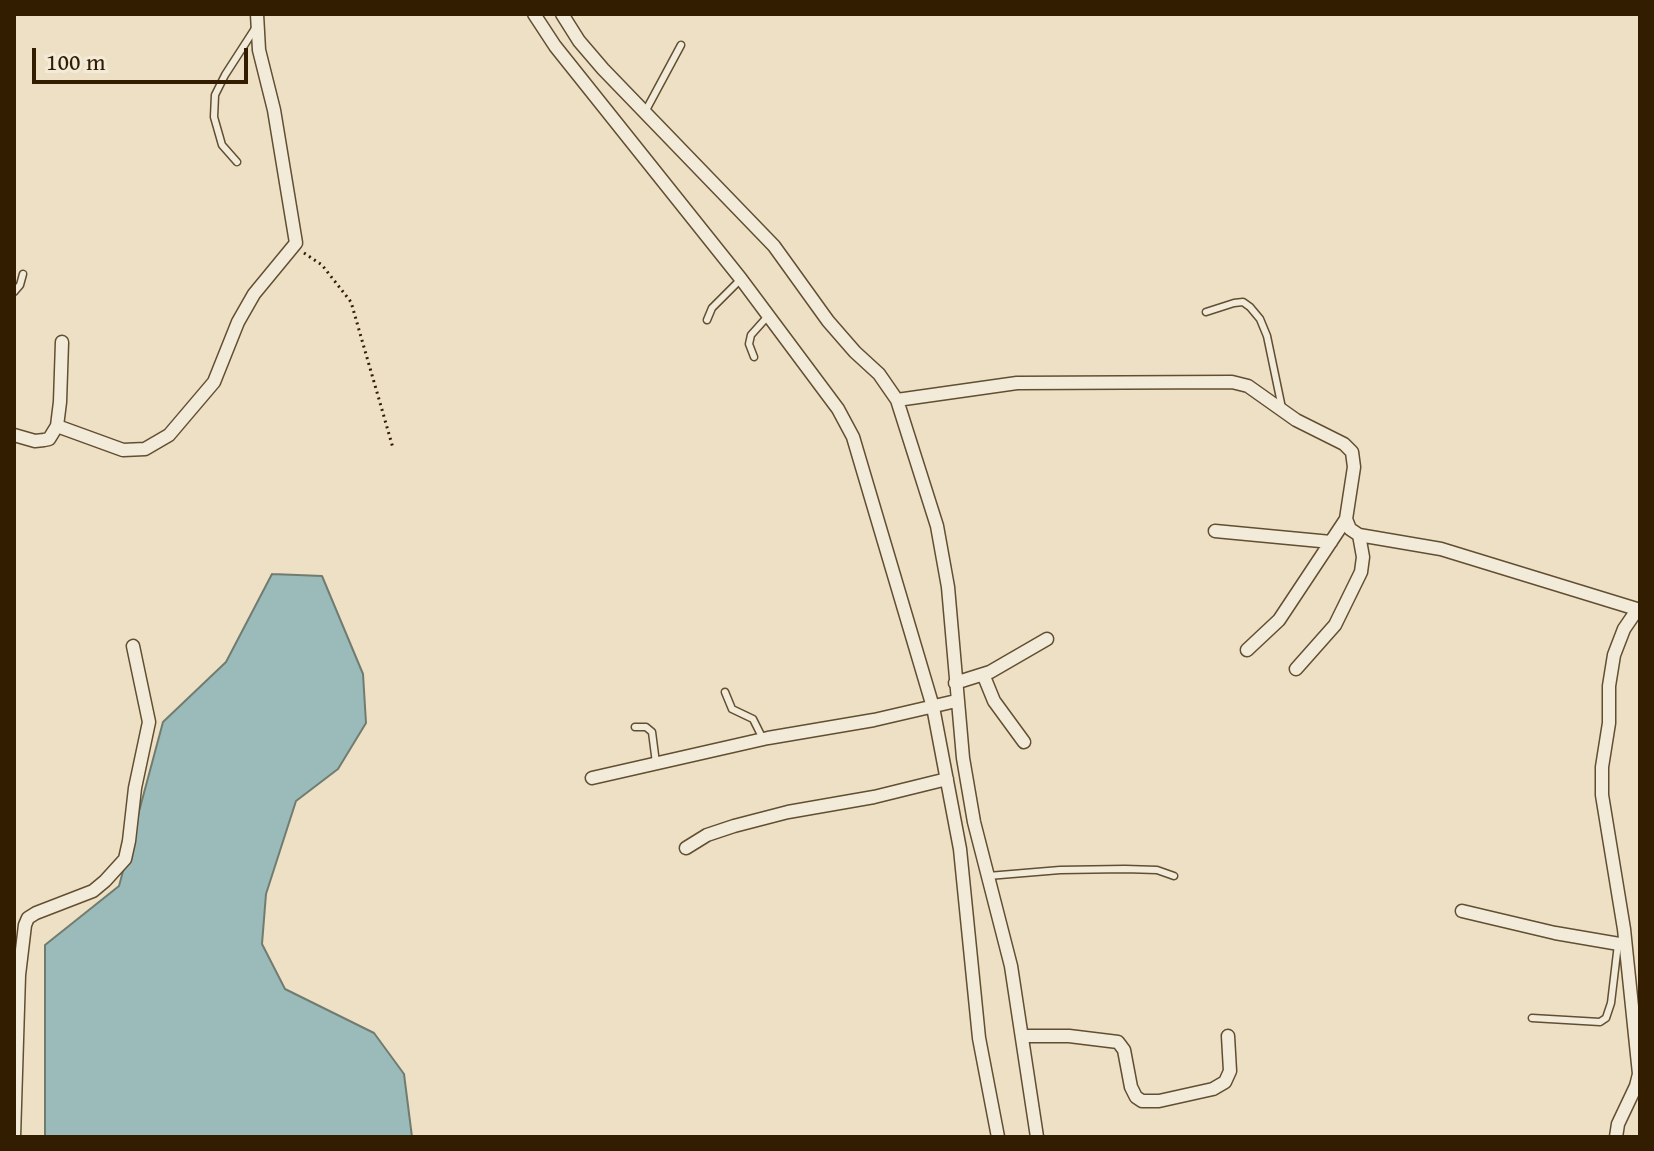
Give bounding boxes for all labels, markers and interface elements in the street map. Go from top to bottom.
scale bar [36,32,252,82]
text: 100 m [46,44,106,79]

